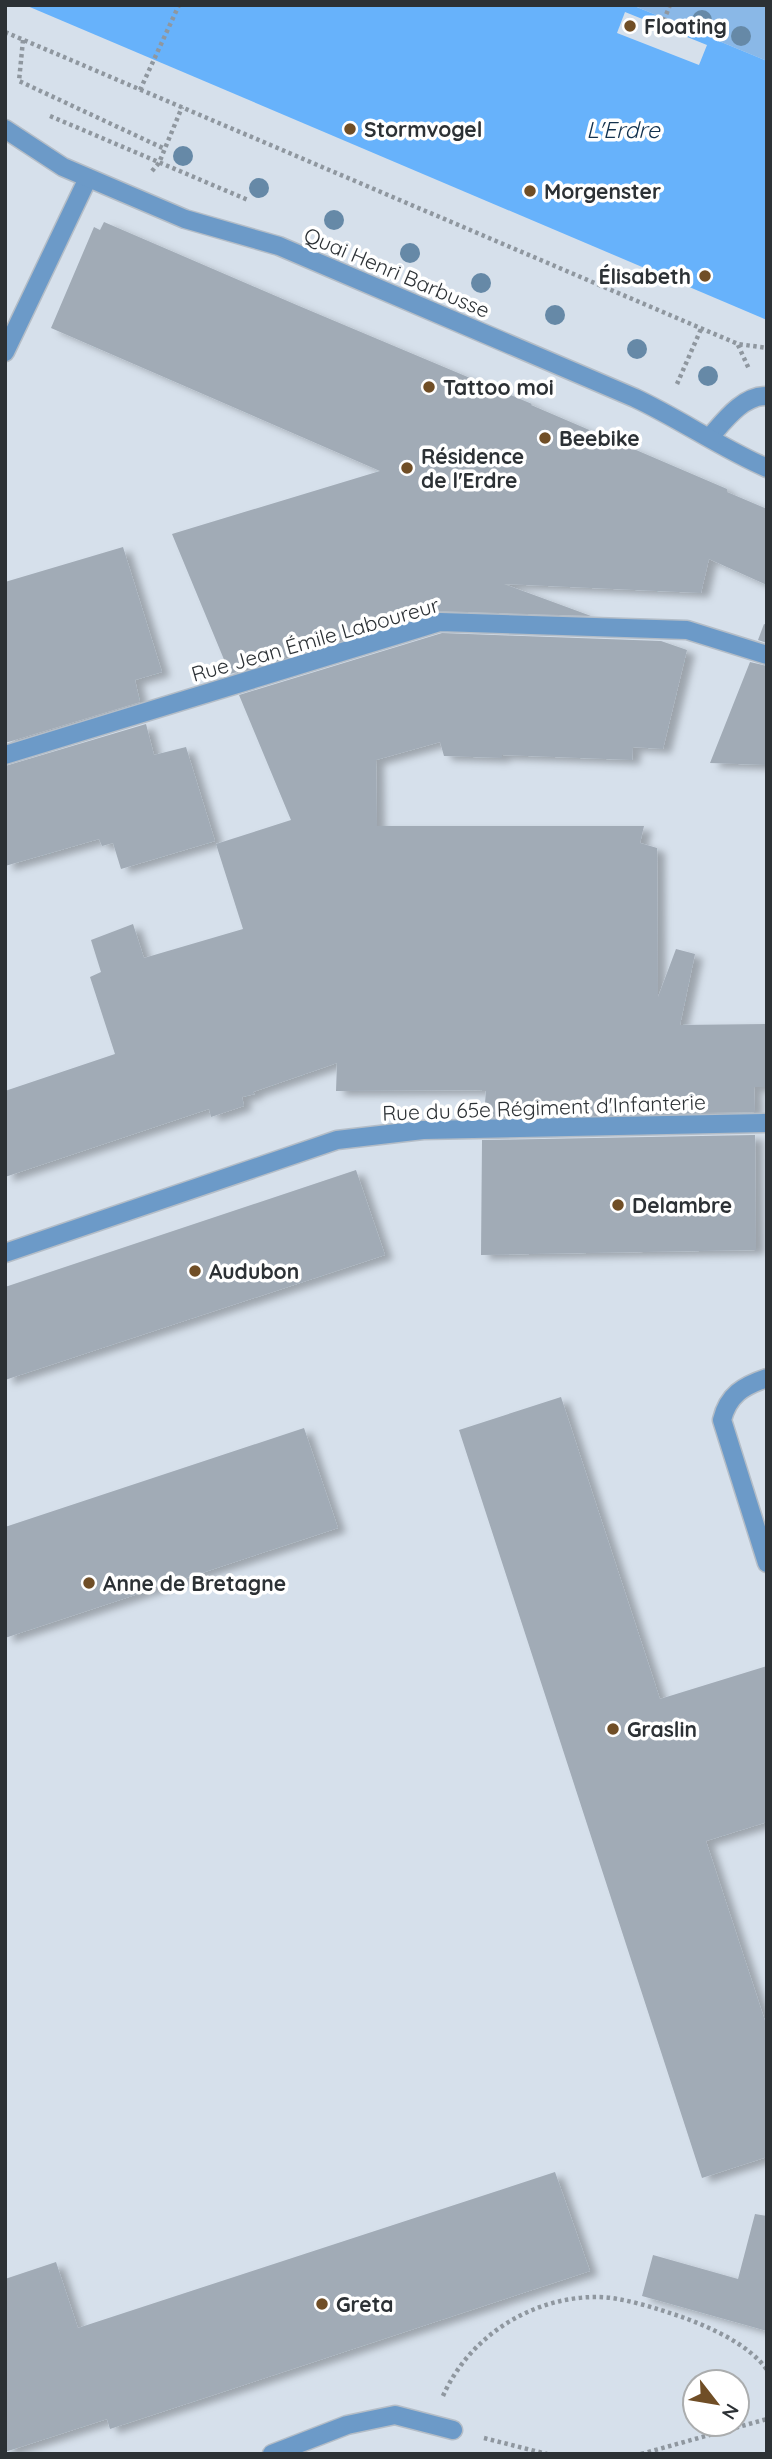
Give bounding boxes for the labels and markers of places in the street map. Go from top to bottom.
place label: Floating [644,13,727,39]
marker: Floating [622,18,638,34]
place label: Stormvogel [364,116,482,142]
marker: Stormvogel [342,121,358,137]
place label: Morgenster [544,178,661,204]
marker: Morgenster [522,183,538,199]
place label: Élisabeth [598,263,691,289]
marker: Élisabeth [697,268,713,284]
place label: Tattoo moi [443,374,554,400]
marker: Tattoo moi [421,379,437,395]
place label: Beebike [559,425,640,451]
marker: Beebike [537,430,553,446]
place label: Résidence de l'Erdre [421,443,524,493]
marker: Résidence de l'Erdre [399,460,415,476]
place label: Delambre [632,1192,732,1218]
marker: Delambre [610,1197,626,1213]
place label: Audubon [209,1258,299,1284]
marker: Audubon [187,1263,203,1279]
place label: Anne de Bretagne [103,1570,286,1596]
marker: Anne de Bretagne [81,1575,97,1591]
place label: Graslin [627,1716,697,1742]
marker: Graslin [605,1721,621,1737]
place label: Greta [336,2291,393,2317]
marker: Greta [314,2296,330,2312]

